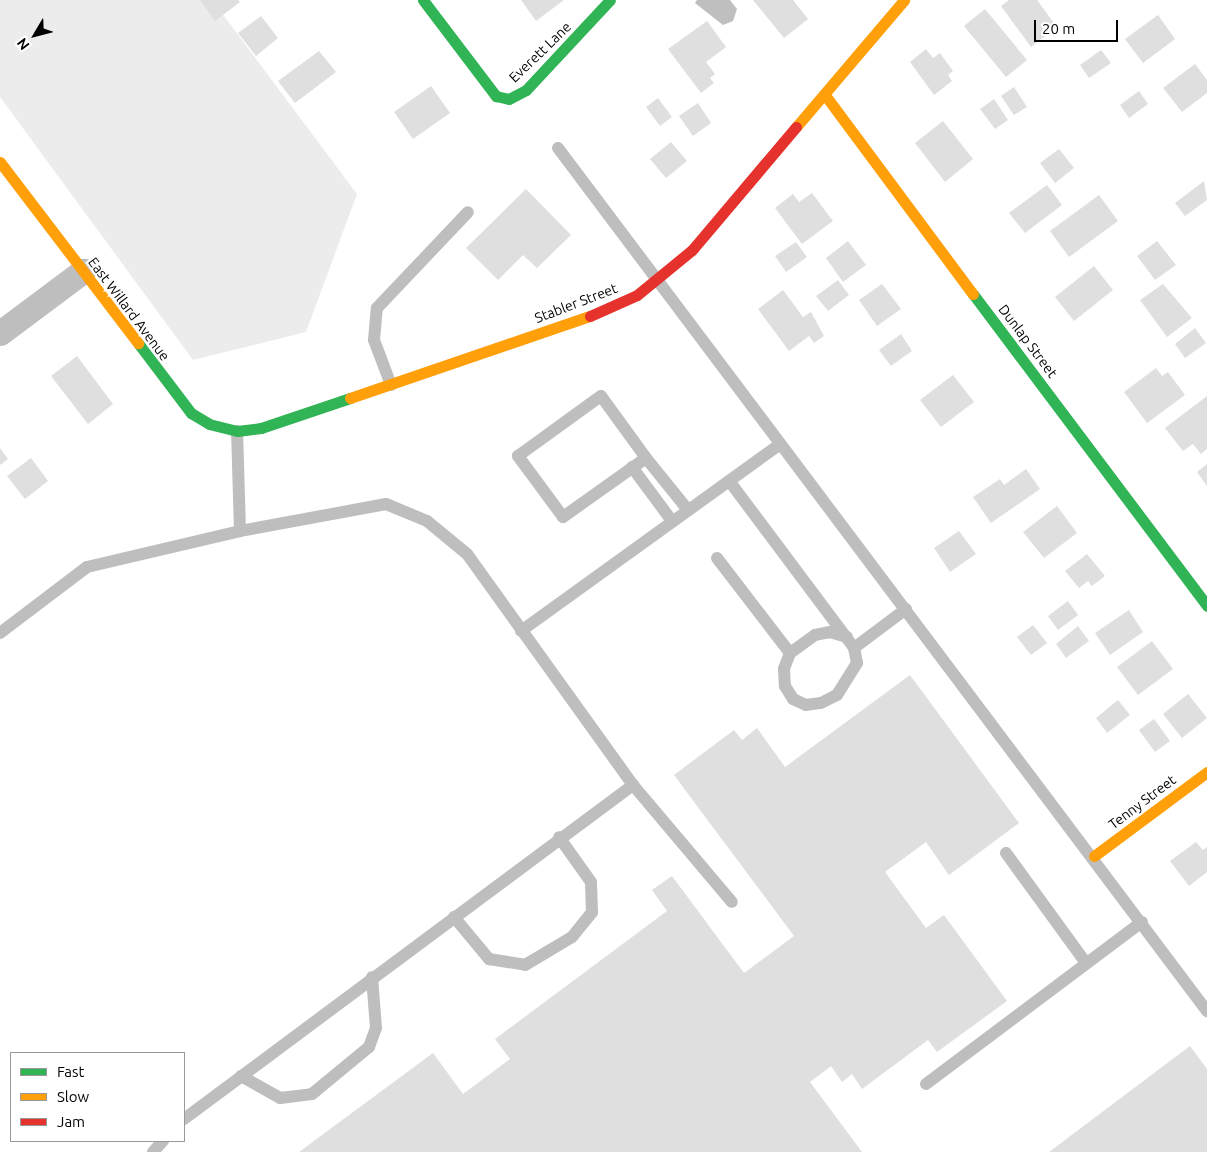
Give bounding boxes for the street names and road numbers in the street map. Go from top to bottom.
street label: Everett Lane [506,18,574,86]
street label: East Willard Avenue [85,254,173,364]
street label: Stabler Street [532,280,620,326]
street label: Dunlap Street [995,301,1061,381]
street label: Tenny Street [1105,771,1179,833]

